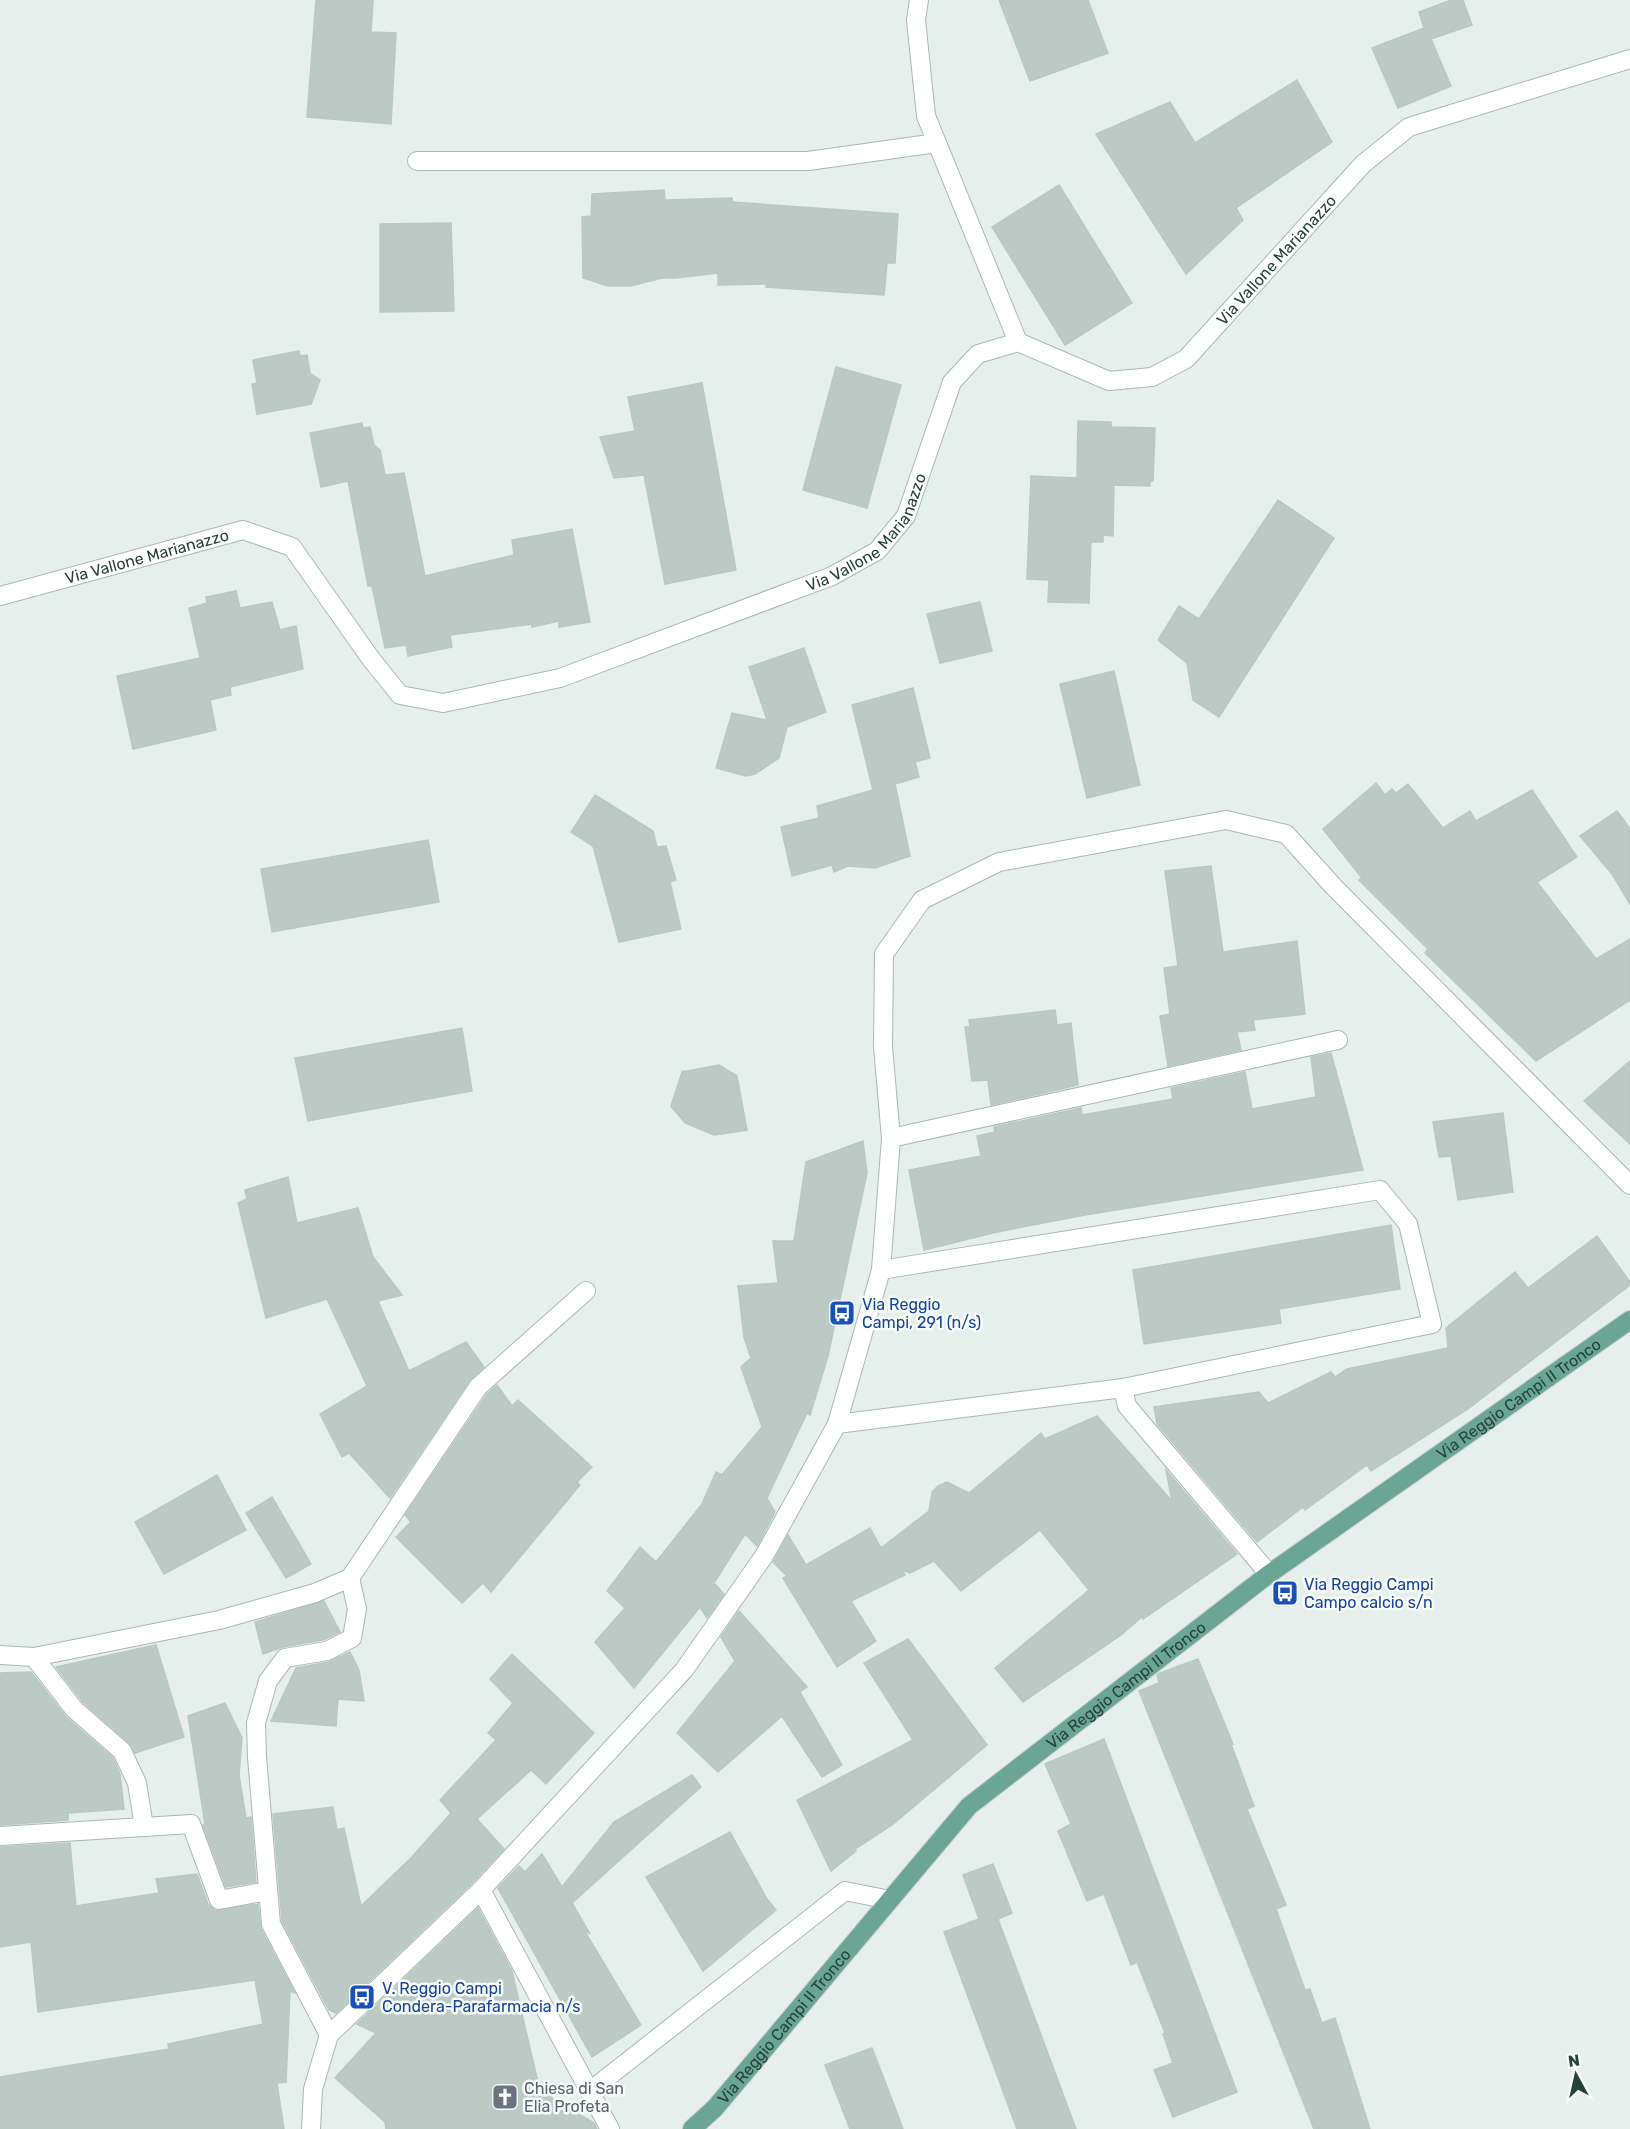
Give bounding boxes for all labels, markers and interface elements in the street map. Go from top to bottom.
street label: Via Vallone Marianazzo [1213,191,1340,329]
street label: Via Vallone Marianazzo [803,471,930,595]
street label: Via Vallone Marianazzo [63,525,231,588]
place label: Via Reggio Campi, 291 (n/s) [862,1295,981,1332]
bus stop icon: Via Reggio Campi, 291 (n/s) [827,1298,857,1328]
street label: Via Reggio Campi II Tronco [1433,1335,1605,1463]
place label: Via Reggio Campi Campo calcio s/n [1304,1575,1434,1612]
bus stop icon: Via Reggio Campi Campo calcio s/n [1270,1578,1300,1608]
street label: Via Reggio Campi II Tronco [1043,1617,1210,1753]
street label: Via Reggio Campi II Tronco [714,1945,855,2108]
place label: V. Reggio Campi Condera-Parafarmacia n/s [382,1979,580,2016]
bus stop icon: V. Reggio Campi Condera-Parafarmacia n/s [347,1982,377,2012]
north arrow [1546,2045,1606,2105]
text: N [1567,2050,1581,2071]
place label: Chiesa di San Elia Profeta [524,2079,624,2116]
church icon: Chiesa di San Elia Profeta [490,2082,520,2112]

